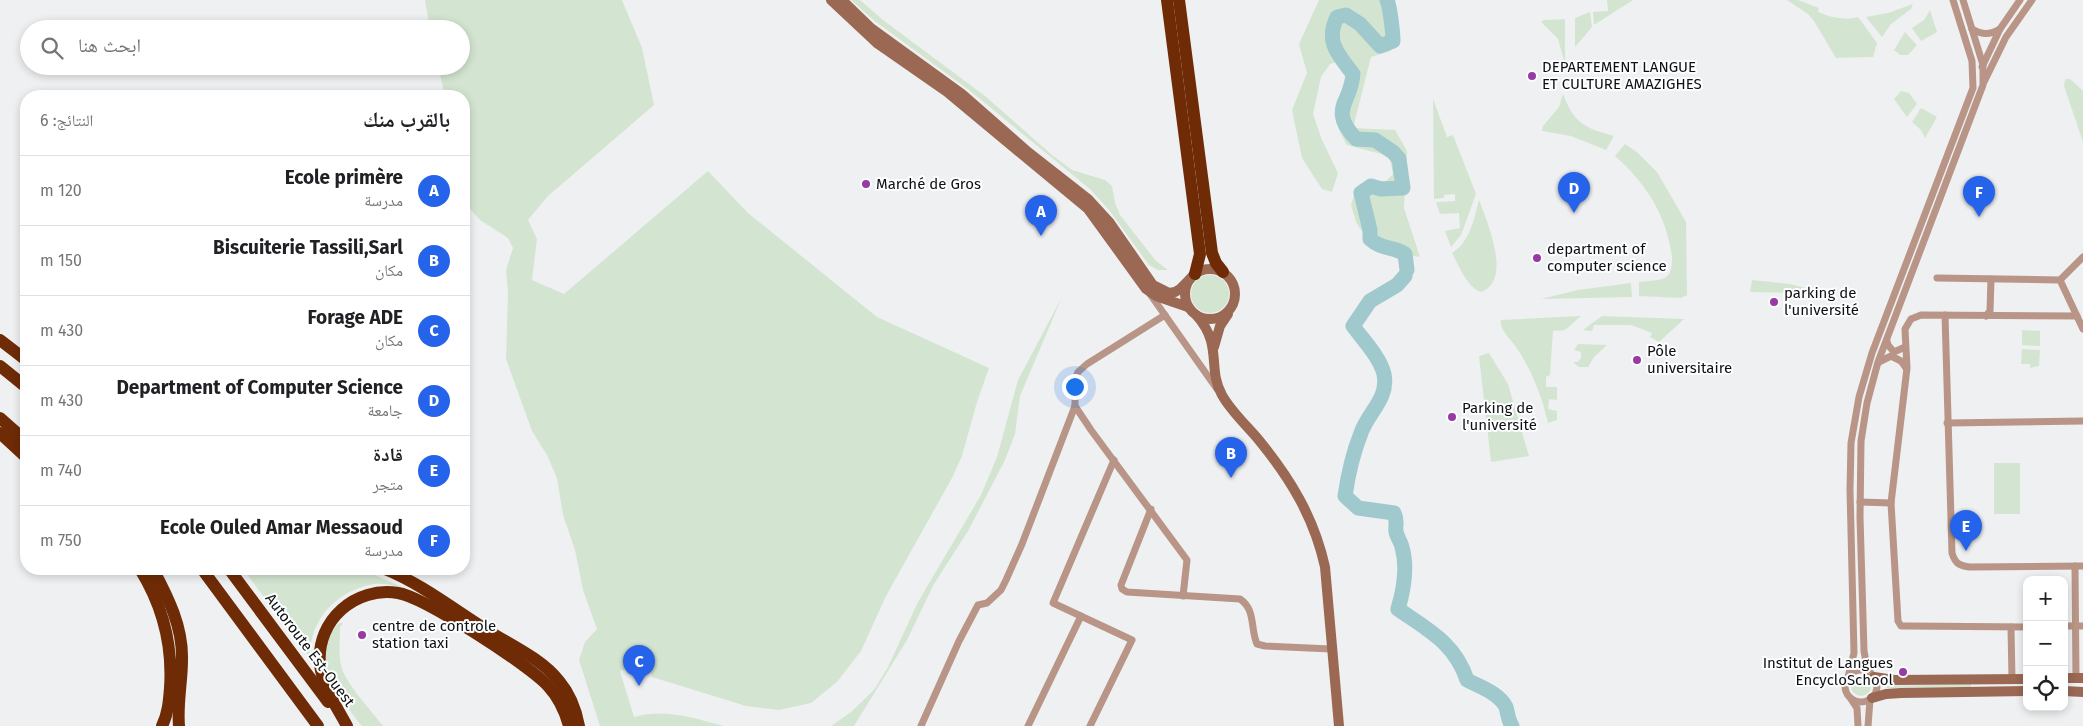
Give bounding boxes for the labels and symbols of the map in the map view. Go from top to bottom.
place label: DEPARTEMENT LANGUE ET CULTURE AMAZIGHES [1542,58,1702,93]
marker: DEPARTEMENT LANGUE ET CULTURE AMAZIGHES [1526,70,1538,82]
pin: D [1558,172,1590,213]
place label: Marché de Gros [876,175,981,193]
pin: F [1963,176,1995,217]
marker: Marché de Gros [860,178,872,190]
pin: A [1025,195,1057,236]
place label: department of computer science [1547,240,1667,275]
marker: department of computer science [1531,252,1543,264]
place label: parking de l'université [1784,284,1859,319]
marker: parking de l'université [1768,296,1780,308]
place label: Pôle universitaire [1647,342,1732,377]
marker: Pôle universitaire [1631,354,1643,366]
your location [1062,374,1088,400]
place label: Parking de l'université [1462,399,1537,434]
marker: Parking de l'université [1446,411,1458,423]
pin: B [1215,437,1247,478]
pin: E [1950,510,1982,551]
street label: Autoroute Est-Ouest [262,590,359,711]
place label: centre de controle station taxi [372,617,496,652]
marker: centre de controle station taxi [356,629,368,641]
pin: C [623,645,655,686]
place label: Institut de Langues EncycloSchool [1763,654,1894,689]
marker: Institut de Langues EncycloSchool [1897,666,1909,678]

